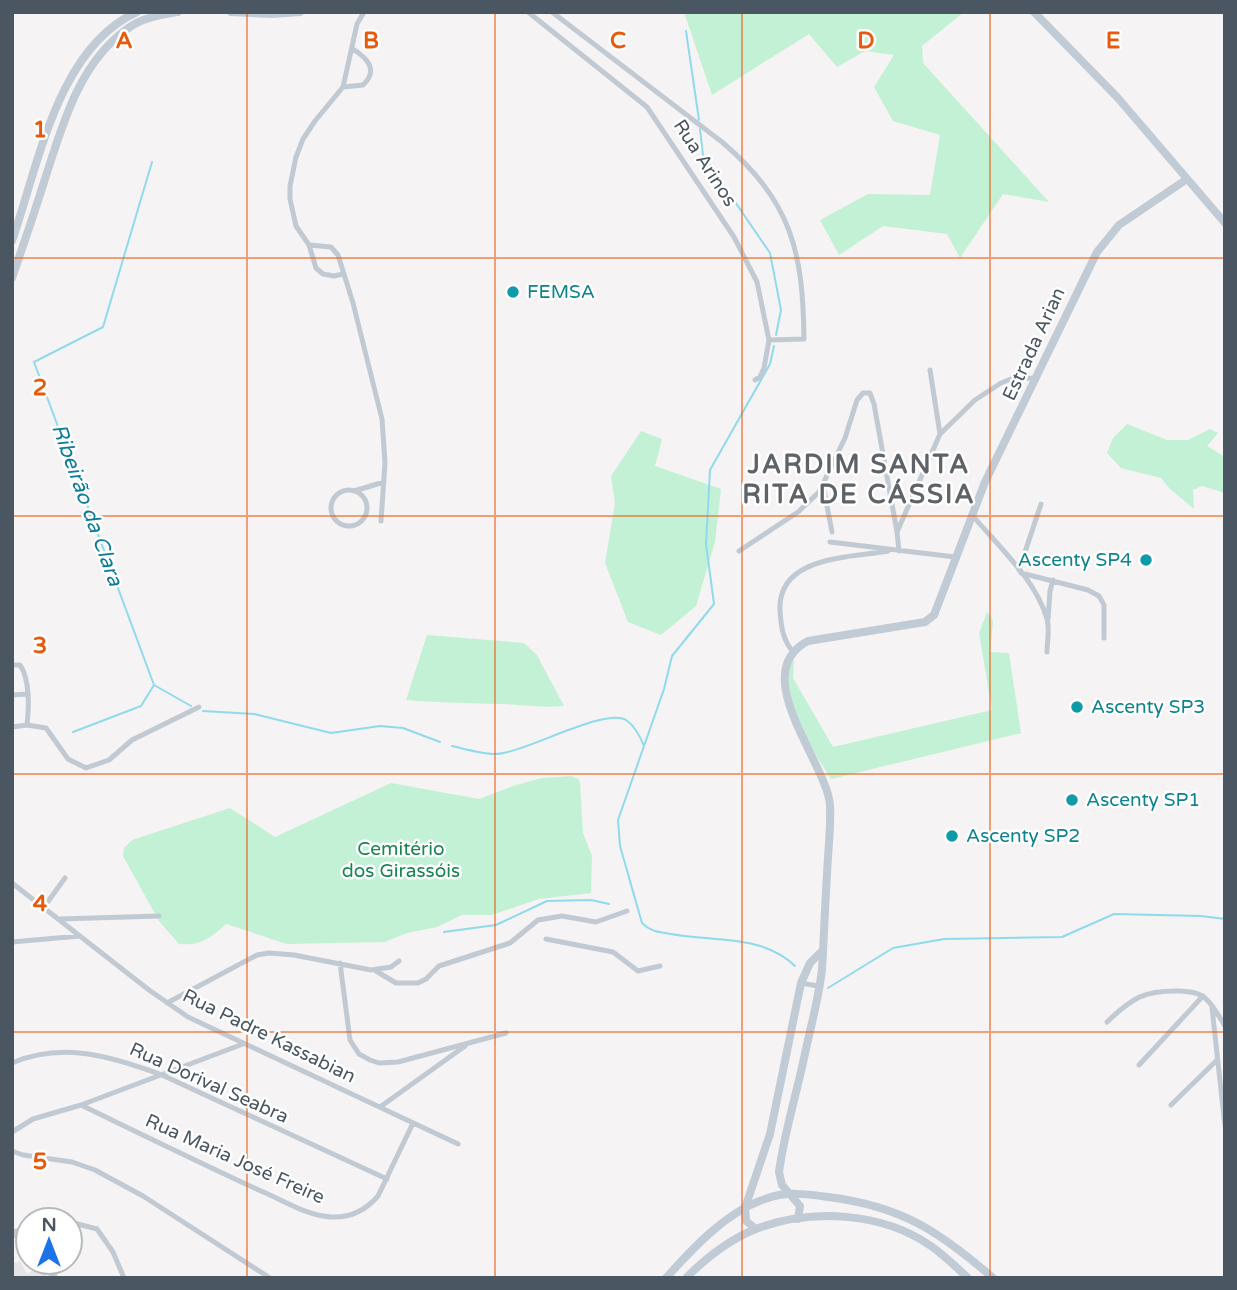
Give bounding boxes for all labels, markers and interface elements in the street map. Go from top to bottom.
text: A [115,27,133,55]
text: B [363,27,379,55]
text: C [610,27,626,55]
text: D [857,27,875,55]
text: E [1106,27,1120,55]
street label: Rua Arinos [669,115,741,211]
text: 1 [33,116,47,144]
place label: FEMSA [527,281,595,303]
marker: FEMSA [505,284,521,300]
street label: Estrada Arian [998,284,1070,404]
text: 2 [33,374,47,402]
water label: Ribeirão da Clara [46,421,128,591]
district label: JARDIM SANTA RITA DE CÁSSIA [742,449,976,510]
place label: Ascenty SP4 [1018,549,1132,571]
marker: Ascenty SP4 [1138,552,1154,568]
text: 3 [33,632,47,660]
place label: Ascenty SP3 [1091,696,1205,718]
marker: Ascenty SP3 [1069,699,1085,715]
place label: Ascenty SP1 [1086,789,1200,811]
marker: Ascenty SP1 [1064,792,1080,808]
place label: Ascenty SP2 [966,825,1080,847]
marker: Ascenty SP2 [944,828,960,844]
park label: Cemitério dos Girassóis [342,838,460,882]
text: 4 [33,890,48,918]
street label: Rua Padre Kassabian [179,985,359,1087]
street label: Rua Dorival Seabra [126,1038,292,1128]
street label: Rua Maria José Freire [142,1110,328,1208]
text: 5 [33,1148,47,1176]
north arrow [14,1206,84,1276]
text: N [41,1214,57,1236]

